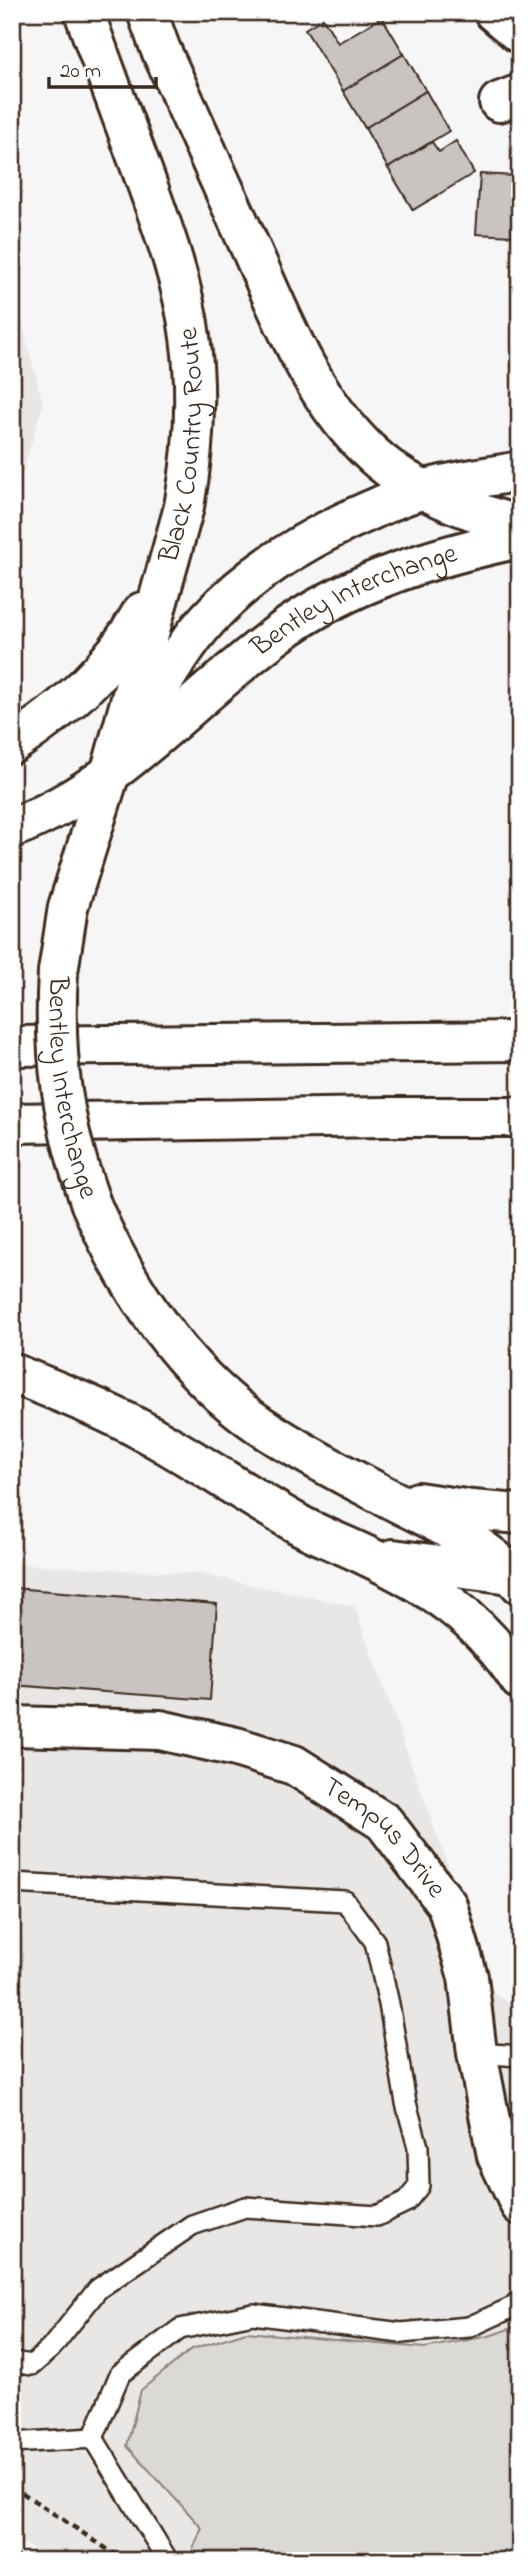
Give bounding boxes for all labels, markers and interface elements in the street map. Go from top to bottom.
scale bar [49,46,156,90]
text: 20 m [60,57,101,87]
street label: Black Country Route [149,324,215,568]
street label: Bentley Interchange [242,533,462,668]
street label: Bentley Interchange [36,975,108,1205]
street label: Tempus Drive [314,1767,456,1908]

